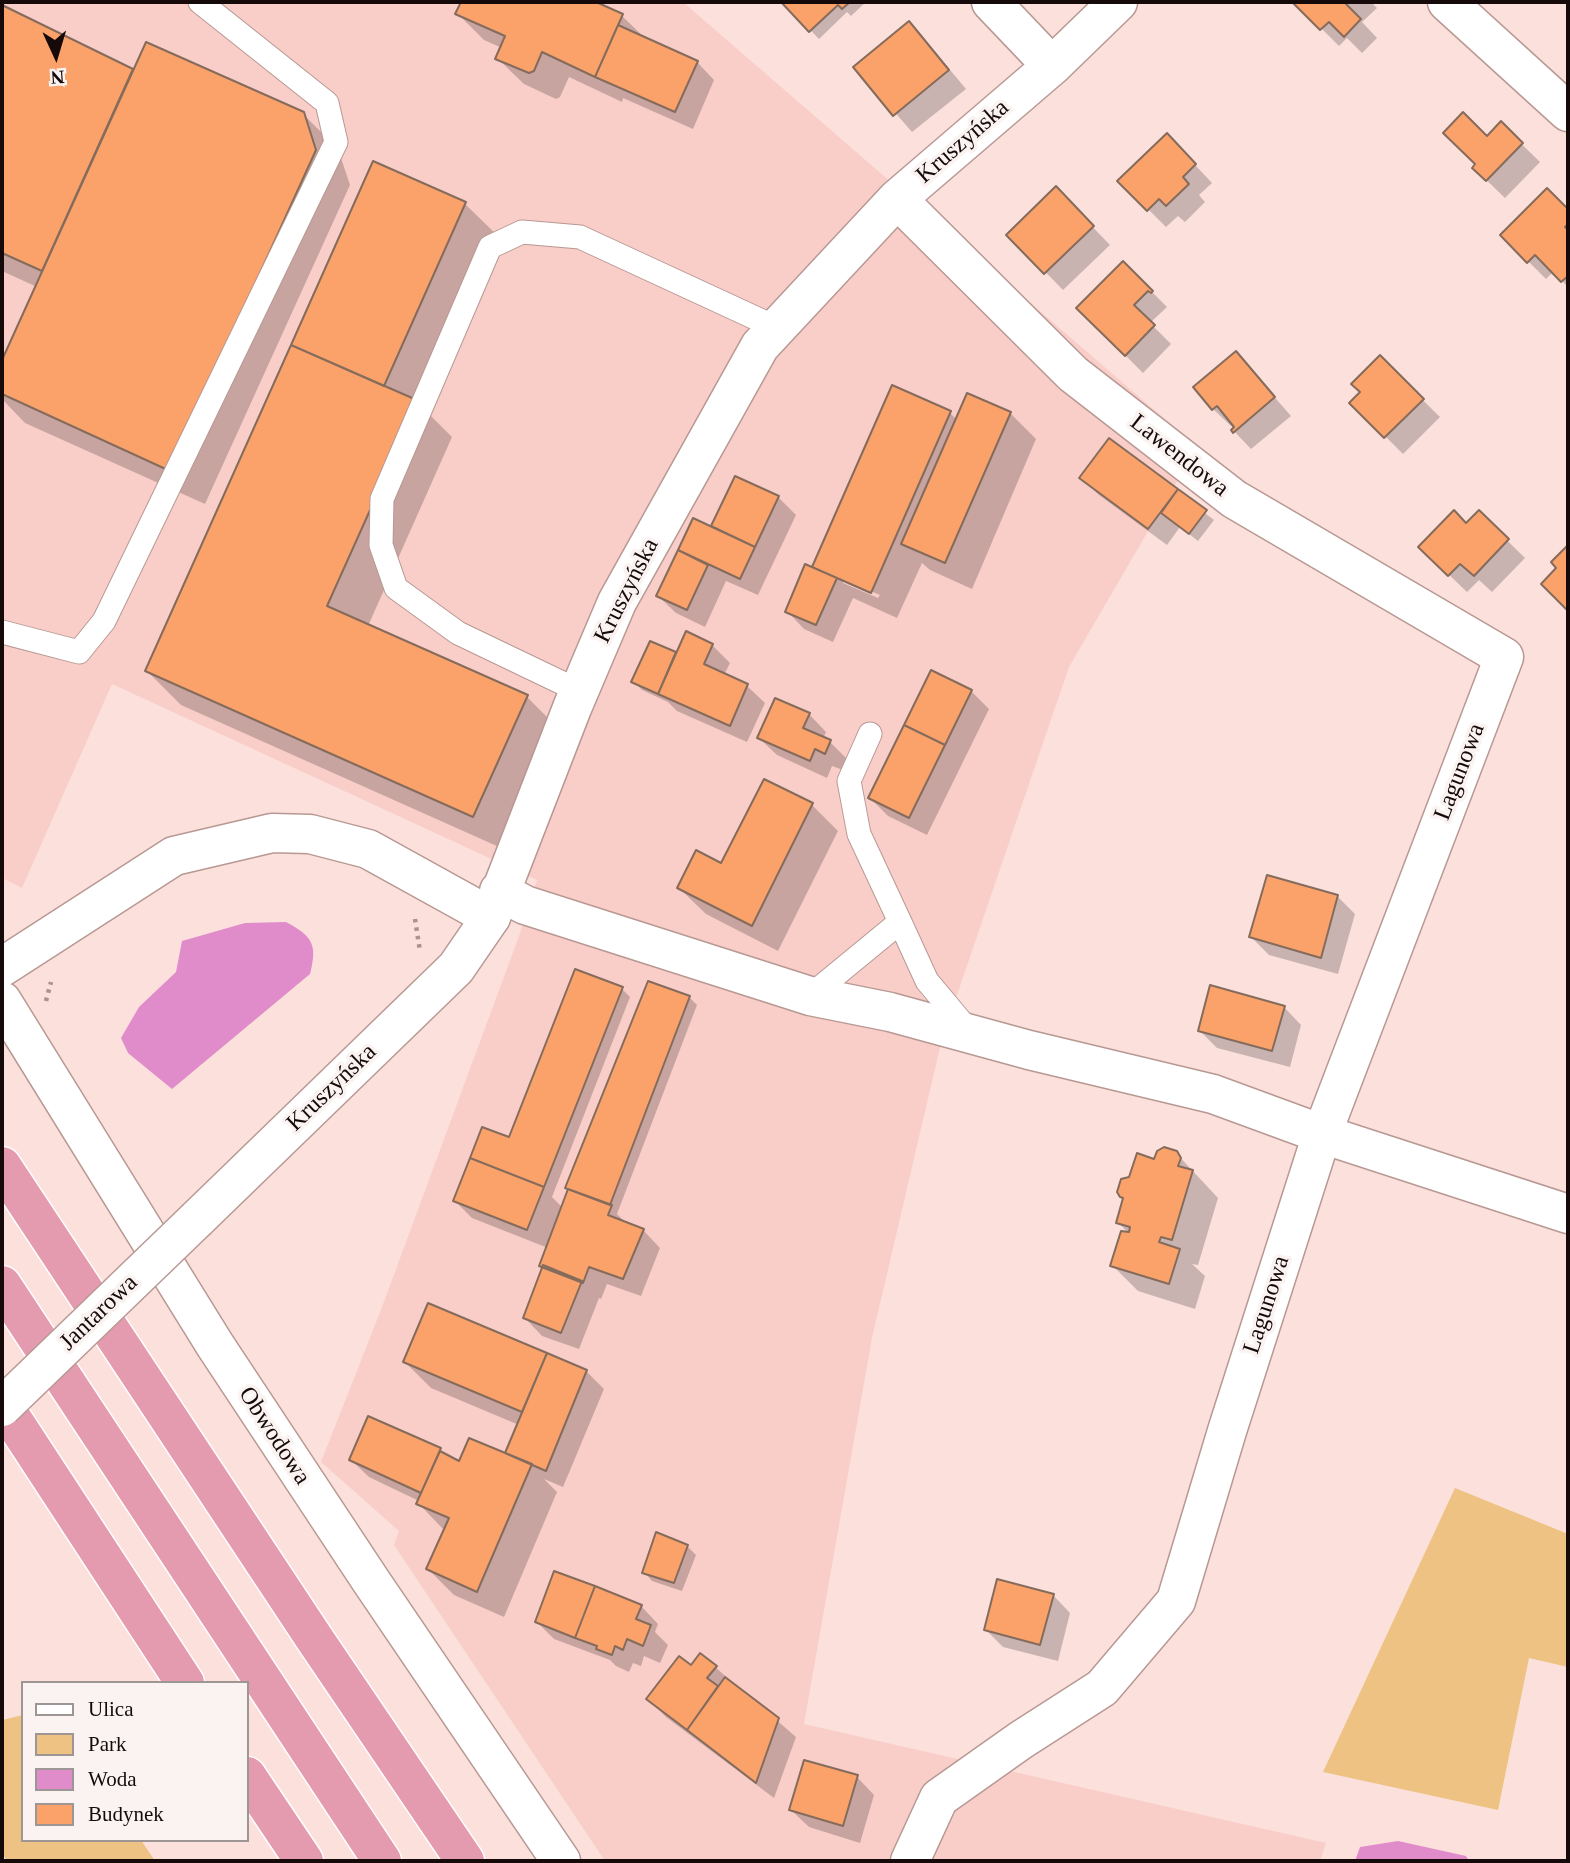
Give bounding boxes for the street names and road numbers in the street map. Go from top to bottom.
street label: Kruszyńska [911,94,1015,190]
street label: Lawendowa [1124,409,1234,503]
street label: Kruszyńska [588,534,666,648]
street label: Lagunowa [1428,720,1492,824]
street label: Kruszyńska [281,1038,383,1138]
street label: Lagunowa [1238,1252,1296,1358]
street label: Jantarowa [54,1269,144,1357]
street label: Obwodowa [232,1382,316,1490]

